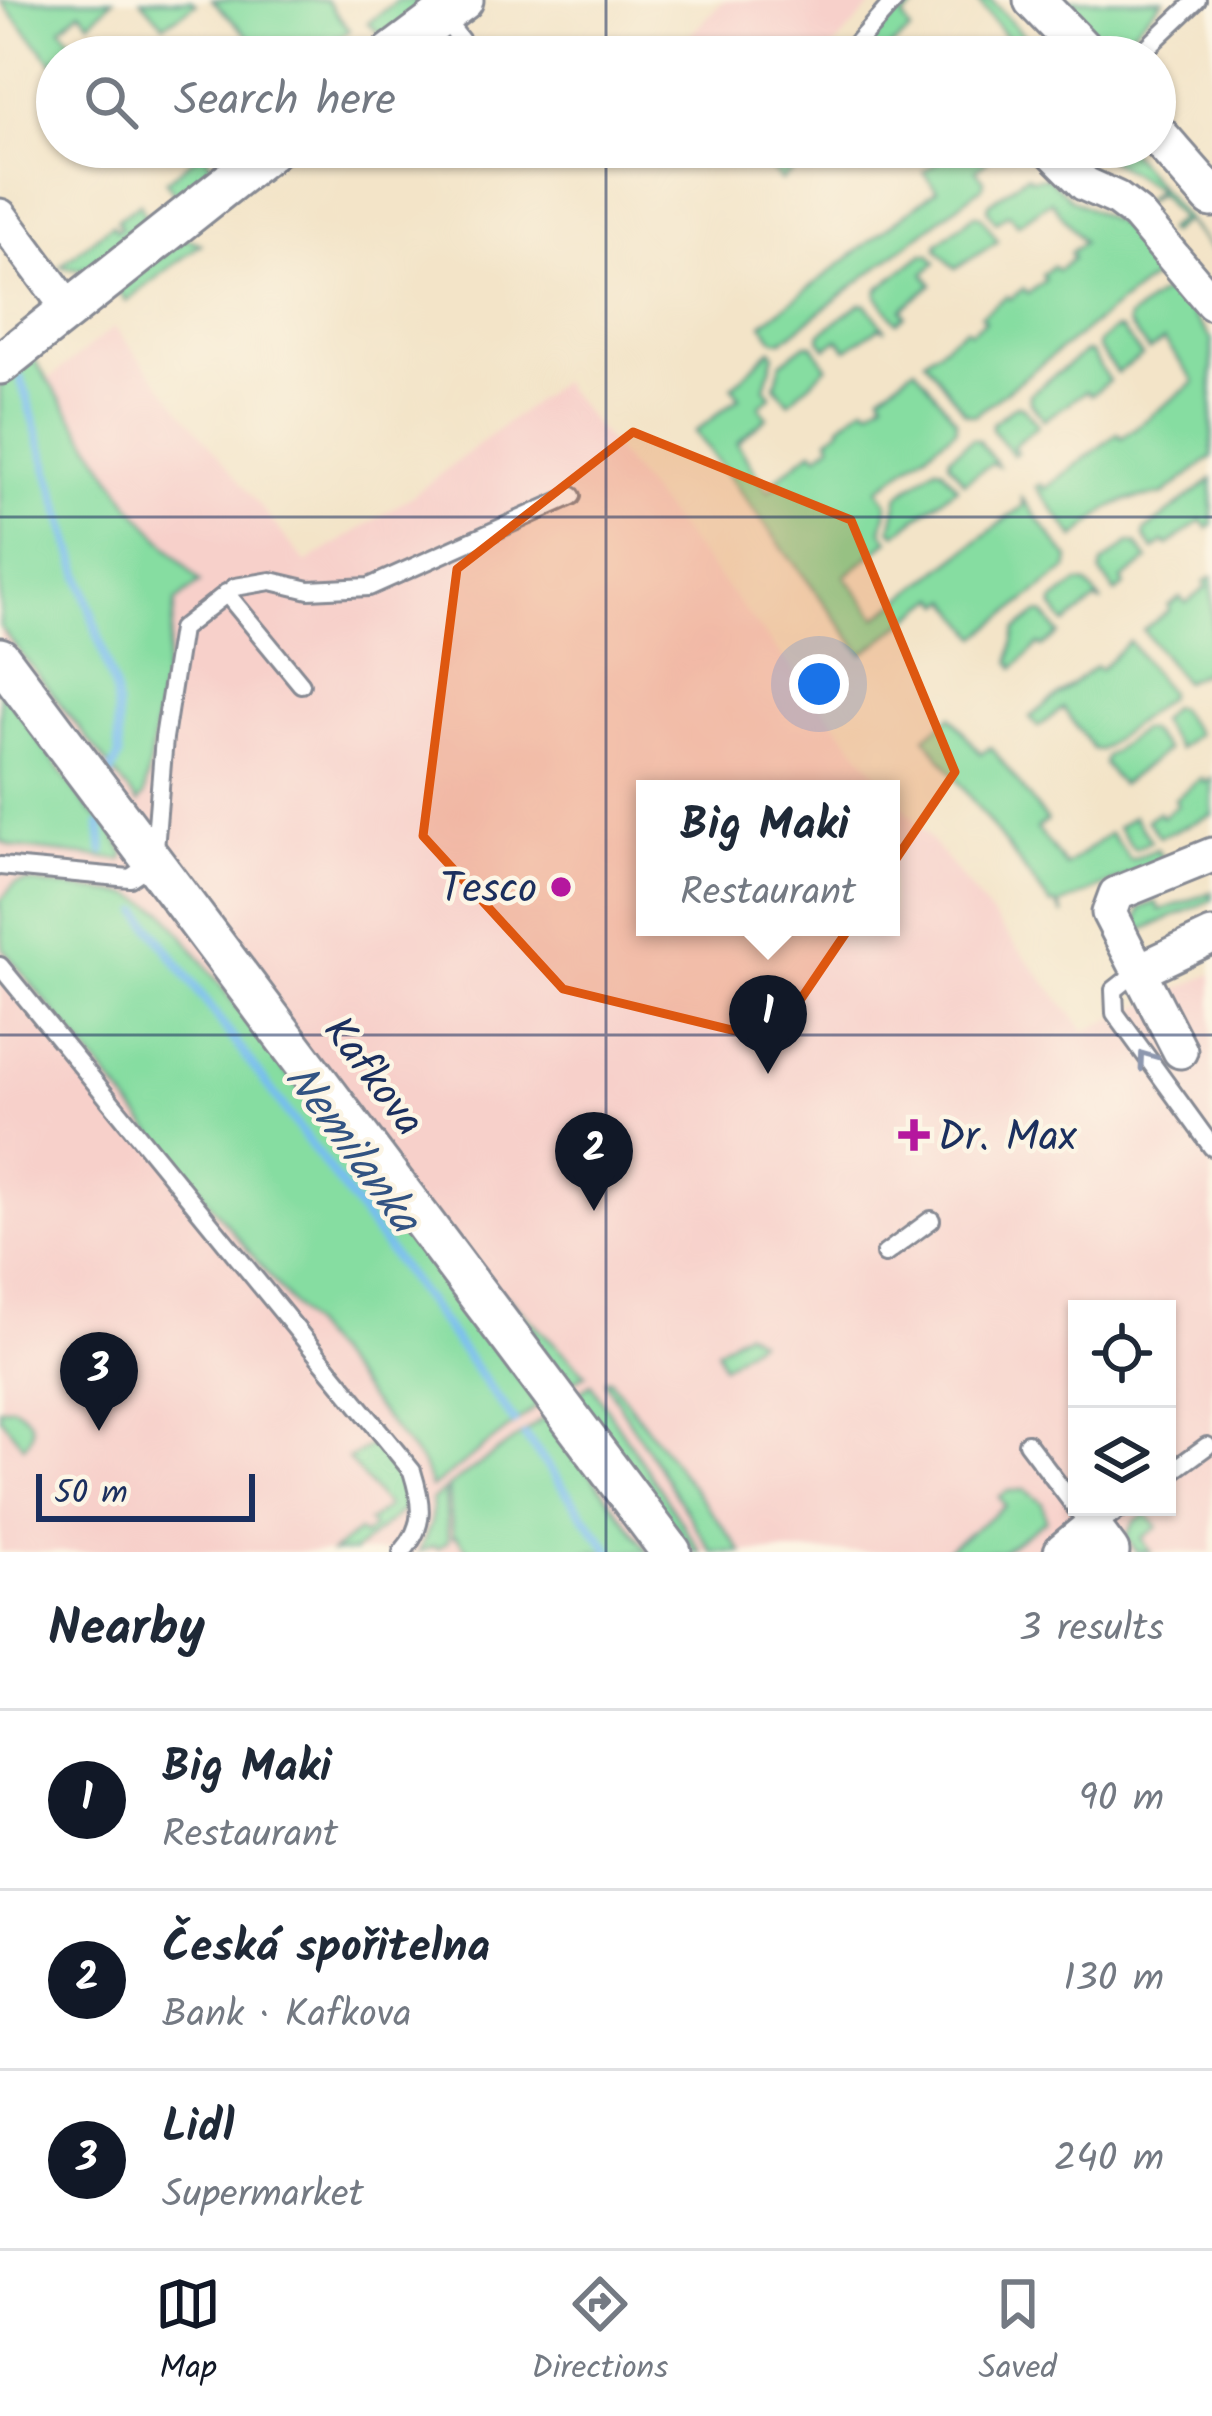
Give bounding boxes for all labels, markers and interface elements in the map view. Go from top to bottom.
search box [36,36,1176,168]
text: Search here [174,66,396,138]
icon: search [78,69,144,135]
your location [789,654,849,714]
popup [636,780,900,936]
text: Big Maki [680,791,850,863]
place label: Tesco [440,857,537,924]
text: Restaurant [680,863,856,925]
marker: Tesco [548,874,574,900]
pin: 1 [729,975,807,1074]
street label: Kafkova [304,1002,440,1152]
water label: Nemilanka [264,1049,439,1252]
one-way arrow [1139,1051,1161,1072]
place label: Dr. Max [938,1105,1078,1172]
pin: 2 [555,1112,633,1211]
marker: Dr. Max [901,1122,927,1148]
map controls [1068,1300,1176,1516]
button: locate [1068,1300,1176,1408]
pin: 3 [60,1332,138,1431]
button: layers [1068,1408,1176,1516]
scale bar [36,1468,255,1521]
text: 50 m [54,1468,128,1521]
text: Nearby [48,1590,205,1671]
text: 3 results [1019,1599,1164,1661]
text: Big Maki [162,1733,332,1805]
text: 1 [81,1769,93,1831]
text: 90 m [1079,1769,1164,1831]
text: Restaurant [162,1805,338,1867]
text: Česká spořitelna [162,1913,490,1985]
text: 2 [76,1949,98,2011]
text: 130 m [1063,1949,1164,2011]
text: Bank · Kafkova [162,1985,411,2047]
text: Lidl [162,2093,235,2165]
text: 3 [76,2129,98,2191]
text: 240 m [1054,2129,1164,2191]
text: Supermarket [162,2165,364,2227]
tab: Map [155,2271,221,2396]
tab: Directions [531,2271,668,2396]
tab: Saved [979,2271,1057,2396]

